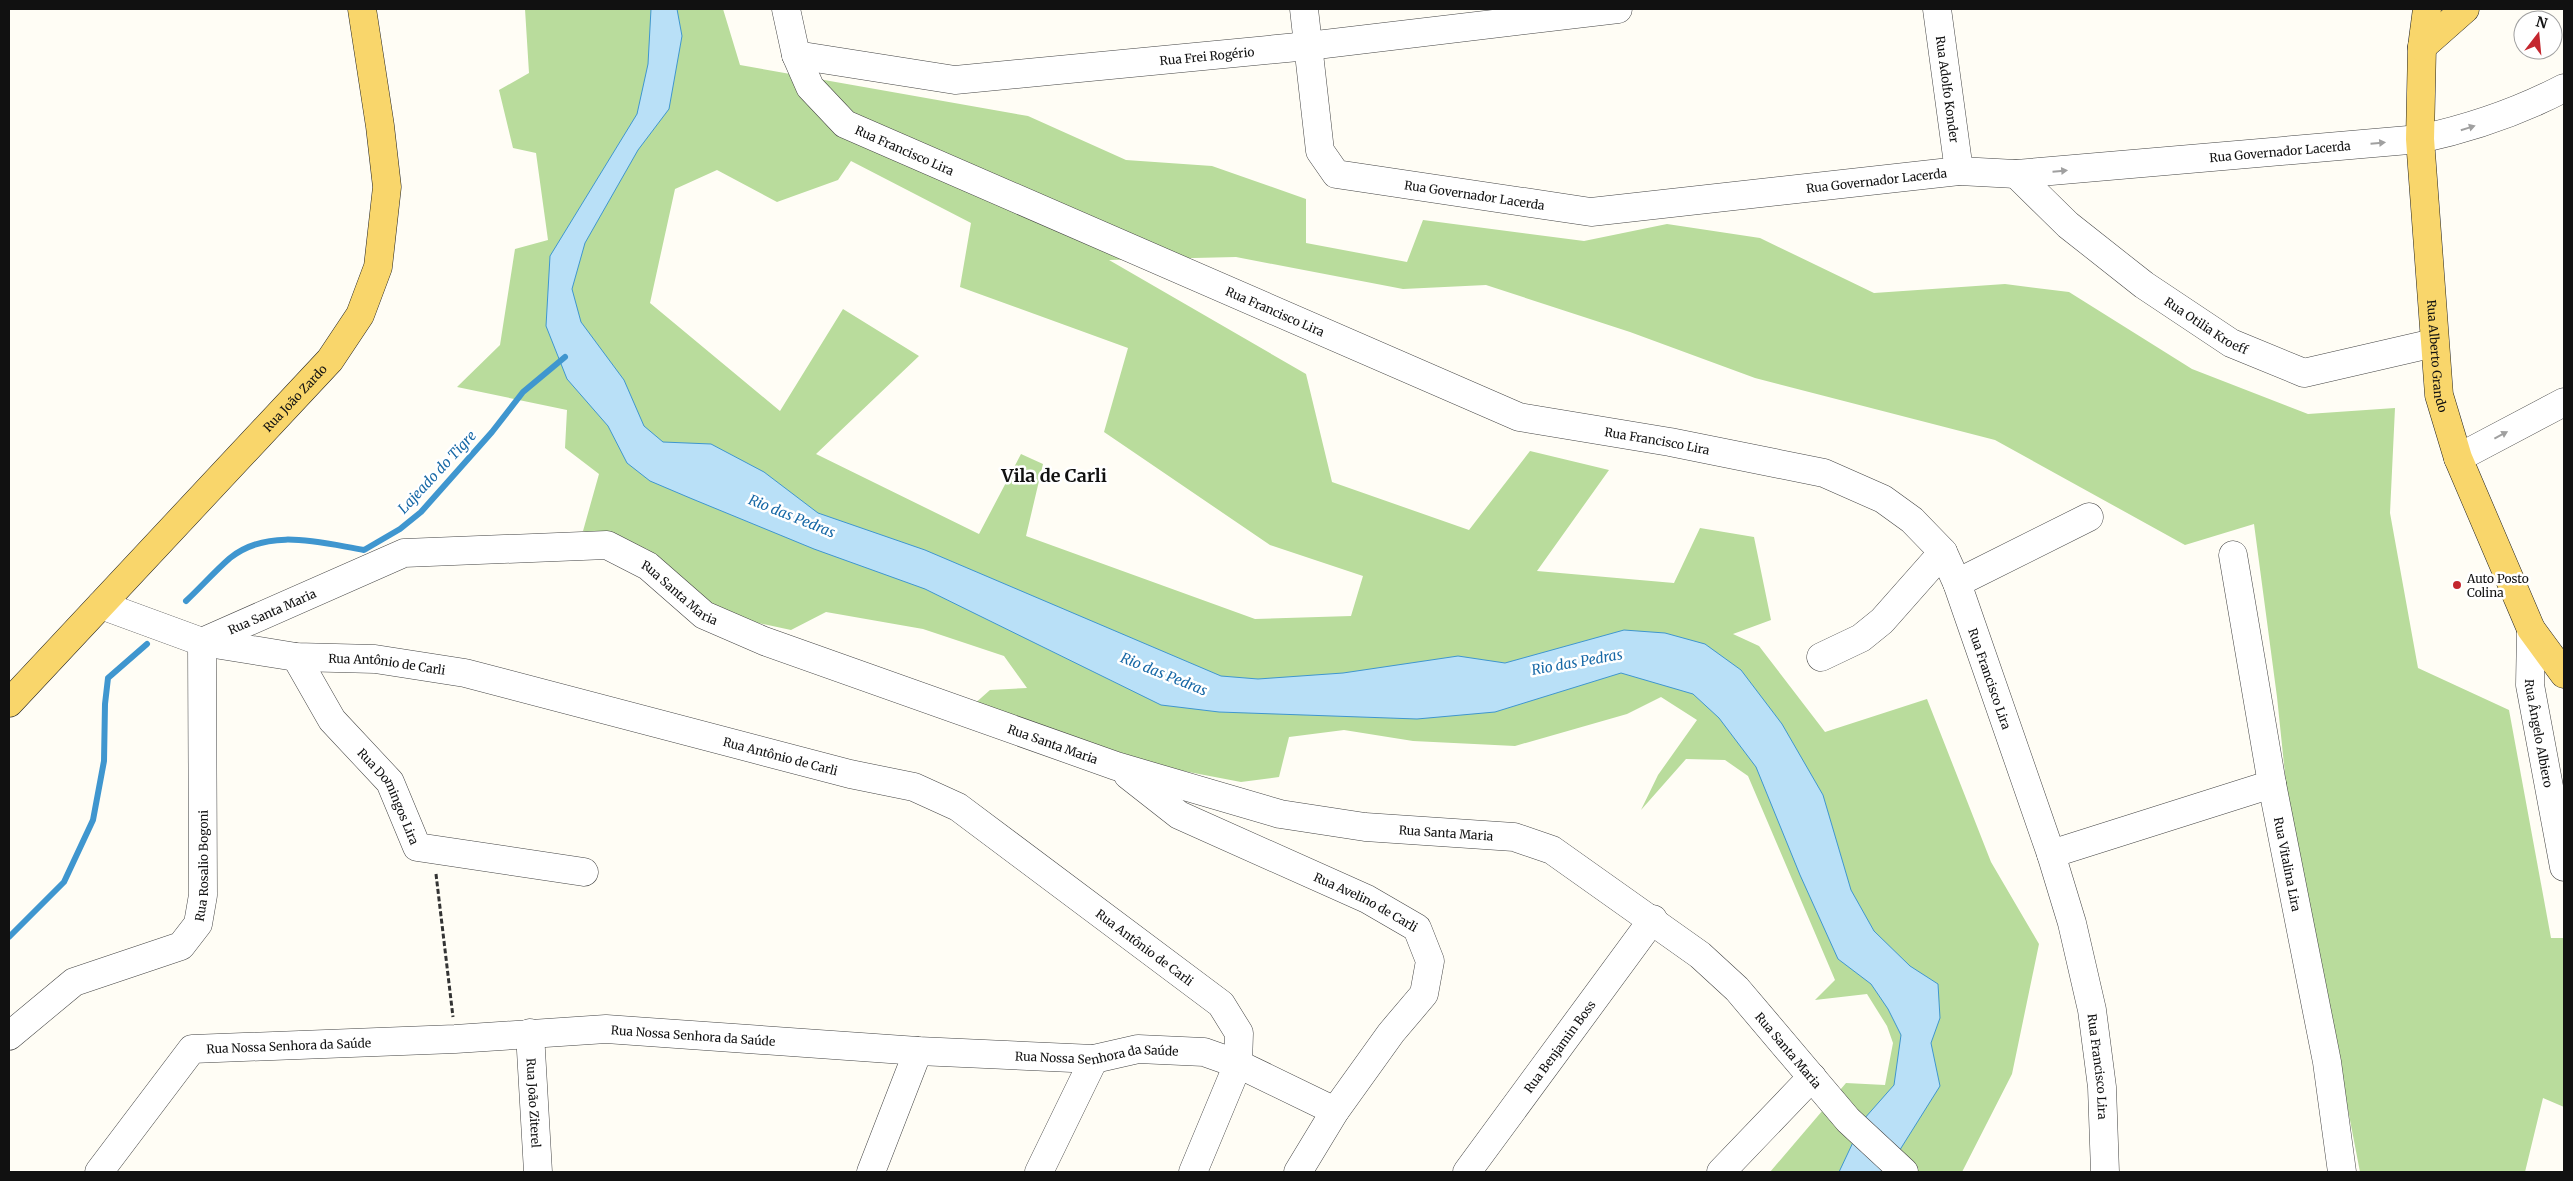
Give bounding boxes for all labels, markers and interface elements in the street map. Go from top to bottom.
north arrow [2513,10,2563,60]
text: N [2534,12,2549,33]
street label: Rua Adolfo Konder [1933,35,1963,144]
street label: Rua Frei Rogério [1159,44,1255,68]
street label: Rua Francisco Lira [853,122,957,178]
one-way arrow [2460,123,2475,131]
street label: Rua Governador Lacerda [2209,137,2352,165]
one-way arrow [2371,139,2387,147]
street label: Rua Governador Lacerda [1805,165,1948,195]
one-way arrow [2052,166,2068,174]
street label: Rua Governador Lacerda [1403,177,1546,213]
street label: Rua Francisco Lira [1223,283,1327,339]
street label: Rua Otilia Kroeff [2162,293,2251,357]
street label: Rua Alberto Grando [2424,299,2451,414]
street label: Rua João Zardo [260,361,330,434]
street label: Rua Francisco Lira [1604,424,1711,457]
water label: Lajeado do Tigre [394,427,480,517]
one-way arrow [2494,431,2509,439]
district label: Vila de Carli [1000,464,1107,487]
water label: Rio das Pedras [746,490,838,542]
street label: Rua Santa Maria [639,557,721,628]
place label: Auto Posto Colina [2466,571,2529,600]
marker: Auto Posto Colina [2451,579,2463,591]
street label: Rua Santa Maria [226,585,319,637]
street label: Rua Francisco Lira [1966,626,2015,732]
water label: Rio das Pedras [1530,645,1624,679]
water label: Rio das Pedras [1118,648,1210,700]
street label: Rua Antônio de Carli [328,650,447,677]
street label: Rua Ângelo Albiero [2522,679,2556,789]
street label: Rua Santa Maria [1006,721,1101,767]
street label: Rua Antônio de Carli [722,734,840,778]
street label: Rua Domingos Lira [355,745,423,847]
street label: Rua Rosalio Bogoni [191,810,211,922]
street label: Rua Vitalina Lira [2271,816,2305,913]
street label: Rua Santa Maria [1398,822,1494,843]
street label: Rua Avelino de Carli [1312,869,1421,934]
street label: Rua Antônio de Carli [1093,906,1197,988]
street label: Rua Benjamin Boss [1520,997,1598,1096]
street label: Rua Santa Maria [1752,1009,1825,1091]
street label: Rua Francisco Lira [2085,1013,2111,1120]
street label: Rua Nossa Senhora da Saúde [610,1022,776,1048]
street label: Rua Nossa Senhora da Saúde [206,1035,371,1056]
street label: Rua Nossa Senhora da Saúde [1015,1041,1179,1067]
street label: Rua João Ziterel [524,1058,544,1148]

